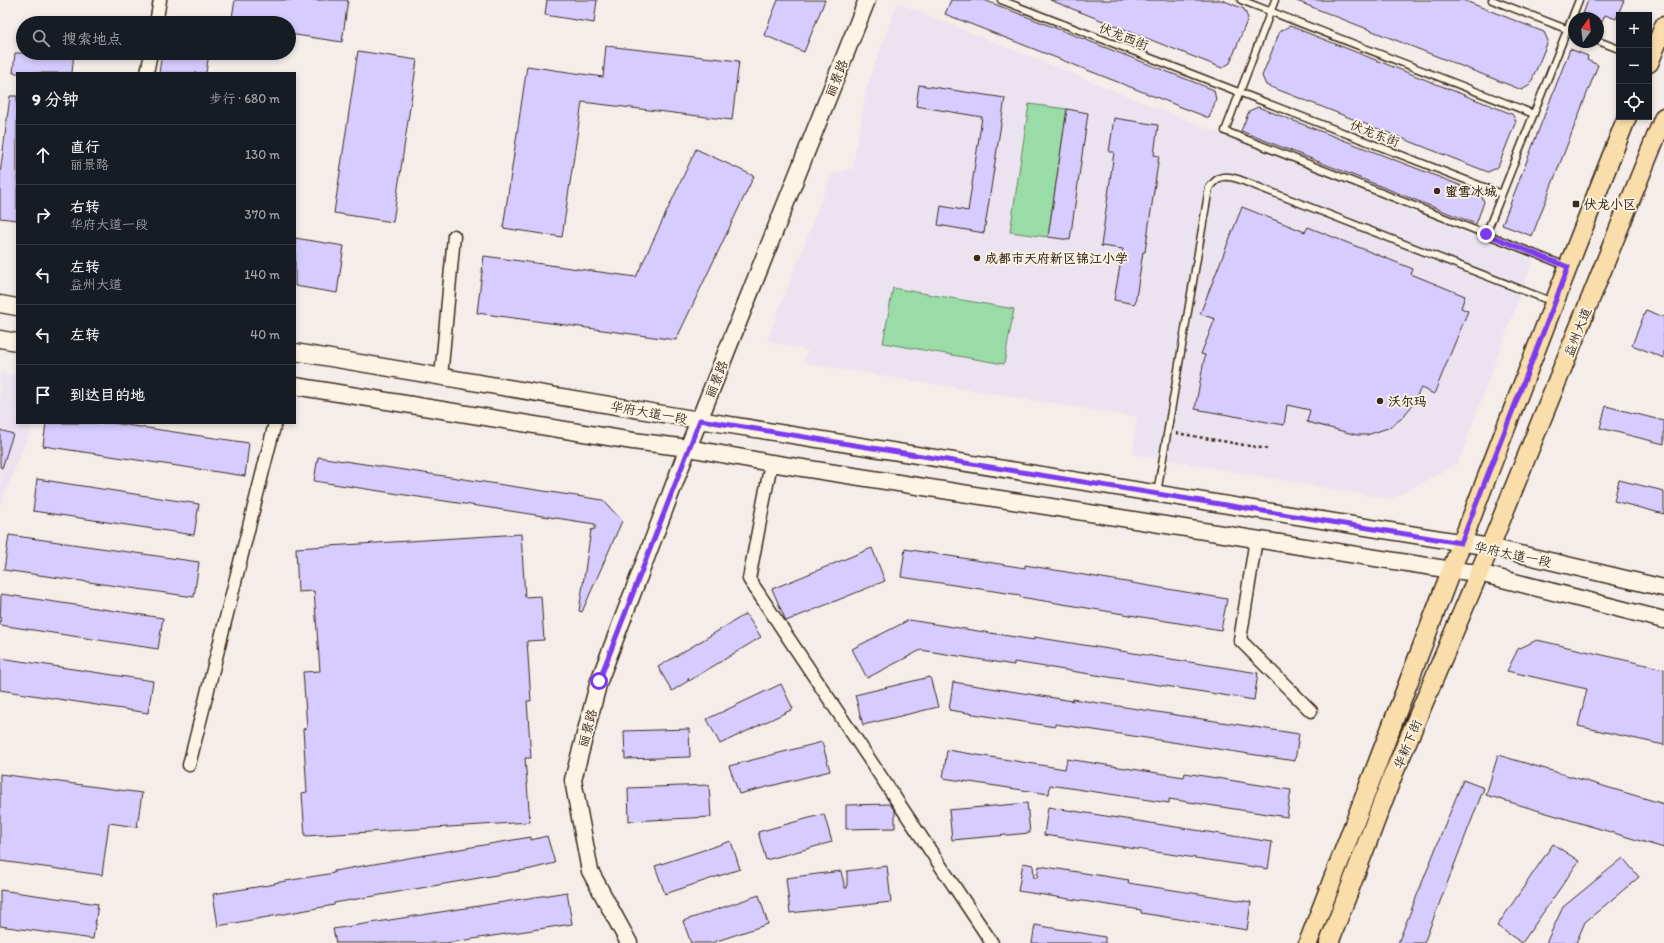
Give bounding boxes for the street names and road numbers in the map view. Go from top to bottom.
street label: 伏龙西街 [1097,20,1151,53]
street label: 丽景路 [822,57,851,99]
street label: 伏龙东街 [1348,117,1402,150]
street label: 益州大道 [1561,305,1594,359]
street label: 丽景路 [702,358,731,400]
street label: 华府大道一段 [609,398,689,427]
street label: 华府大道一段 [1473,539,1553,570]
street label: 丽景路 [575,707,600,749]
street label: 华新下街 [1390,717,1425,771]

